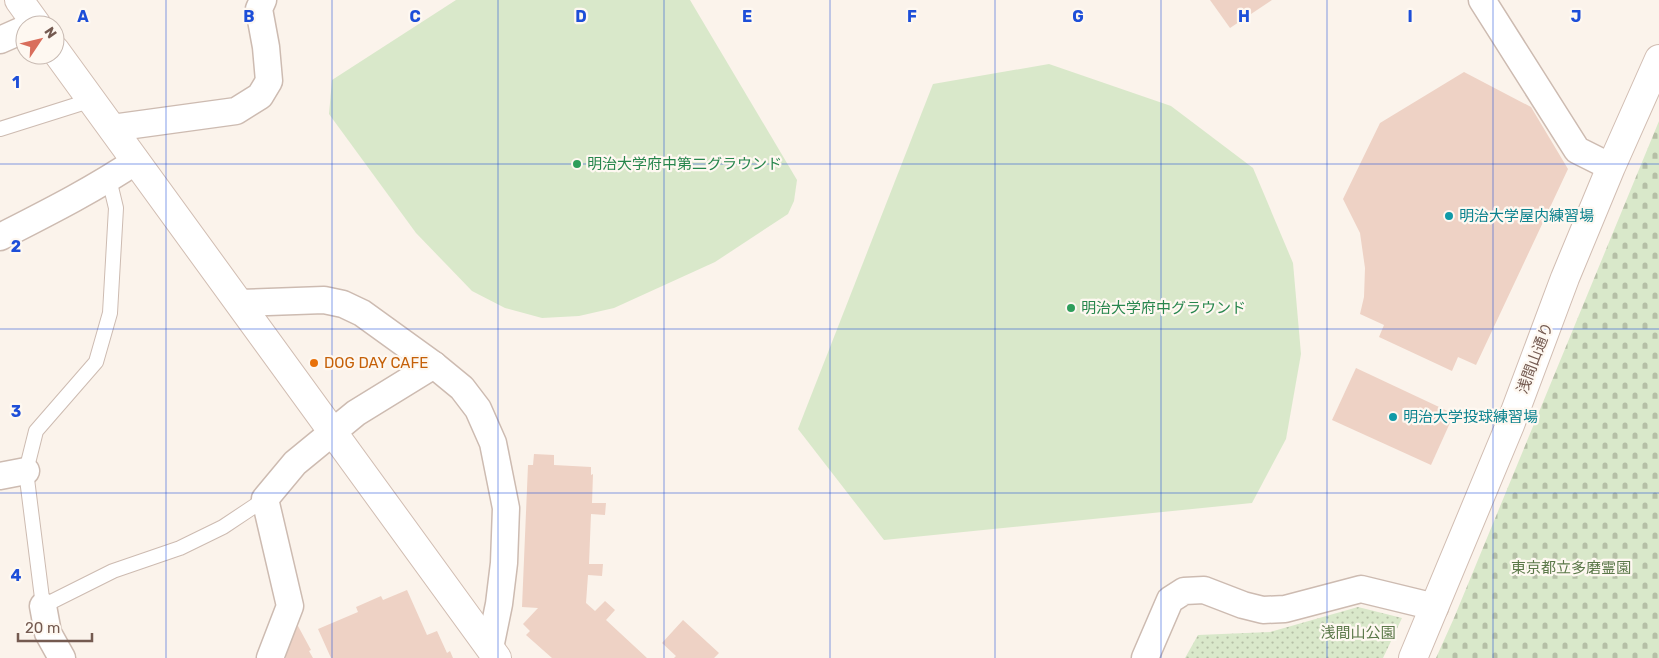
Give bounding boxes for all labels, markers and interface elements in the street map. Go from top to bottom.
text: A [77,7,89,26]
text: B [243,7,255,26]
text: C [409,7,421,26]
text: D [575,7,587,26]
text: E [742,7,752,26]
text: F [907,7,917,26]
text: G [1072,7,1084,26]
text: H [1238,7,1250,26]
text: I [1407,7,1413,26]
text: J [1571,7,1581,26]
north arrow [15,15,65,65]
text: N [40,24,60,42]
text: 1 [12,73,20,92]
place label: 明治大学府中第二グラウンド [587,155,782,173]
marker: 明治大学府中第二グラウンド [571,158,583,170]
place label: 明治大学屋内練習場 [1459,207,1594,225]
marker: 明治大学屋内練習場 [1443,210,1455,222]
text: 2 [11,237,21,256]
place label: 明治大学府中グラウンド [1081,299,1246,317]
marker: 明治大学府中グラウンド [1065,302,1077,314]
street label: 浅間山通り [1513,320,1557,396]
place label: DOG DAY CAFE [324,354,428,372]
marker: DOG DAY CAFE [308,357,320,369]
text: 3 [11,402,21,421]
place label: 明治大学投球練習場 [1403,408,1538,426]
marker: 明治大学投球練習場 [1387,411,1399,423]
park label: 東京都立多磨霊園 [1511,559,1631,577]
text: 4 [11,566,22,585]
scale bar [18,610,91,642]
text: 20 m [25,619,60,637]
park label: 浅間山公園 [1320,624,1396,642]

